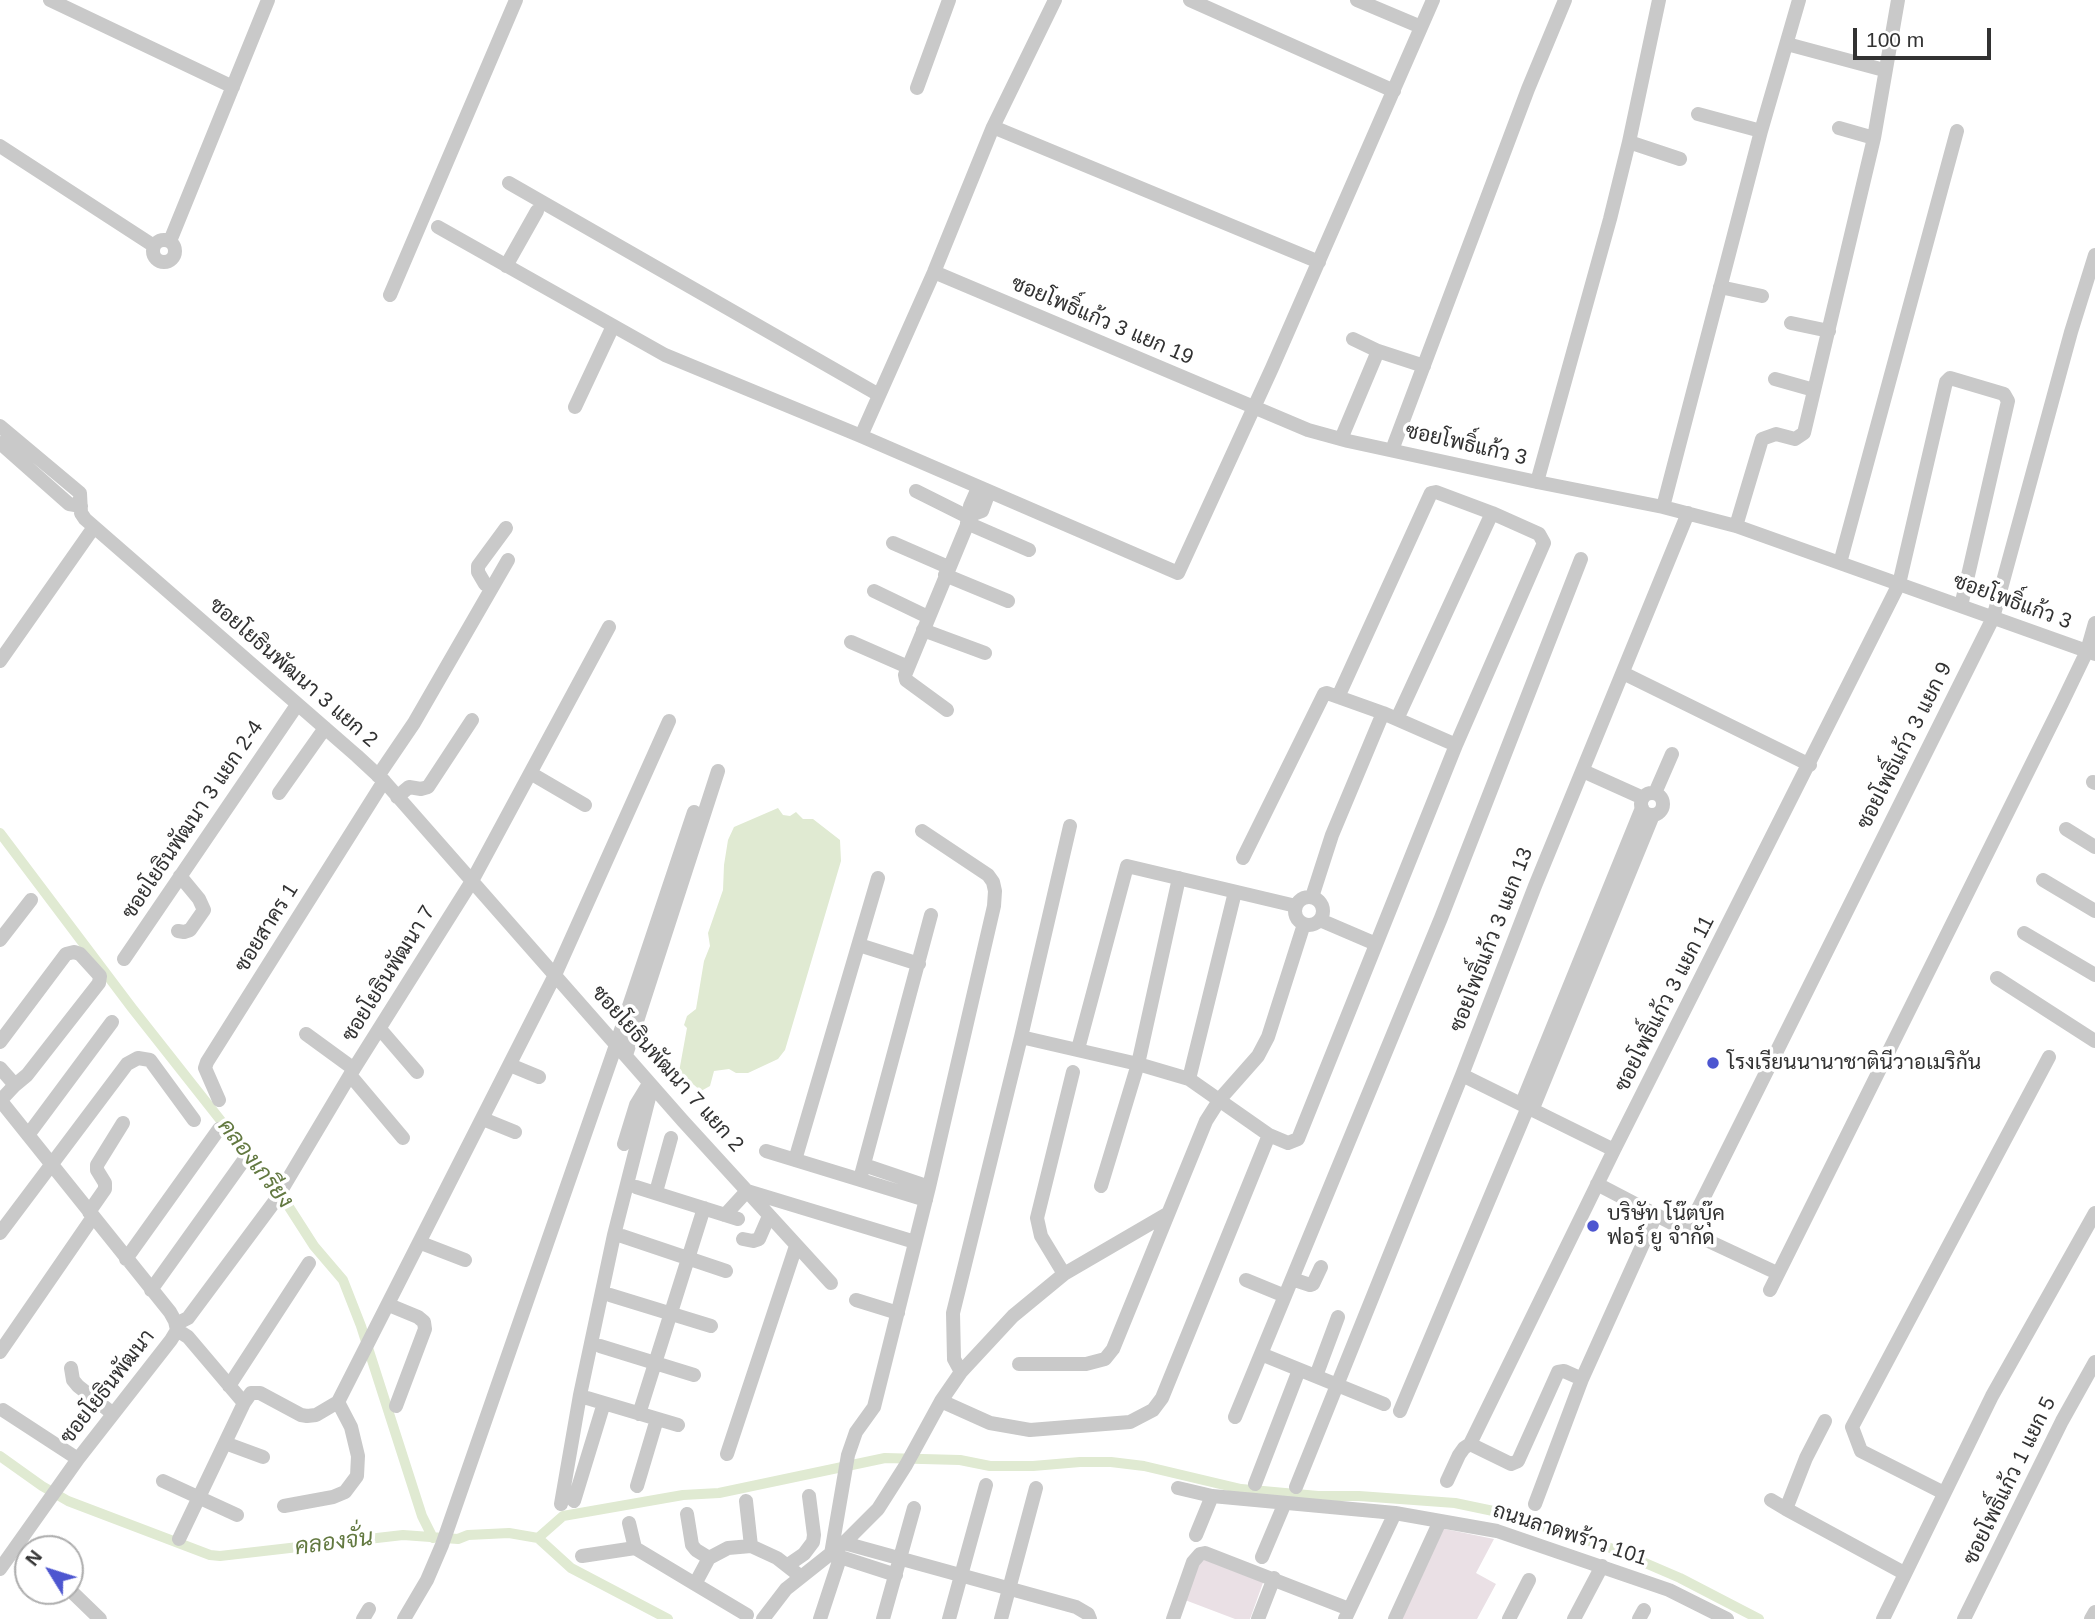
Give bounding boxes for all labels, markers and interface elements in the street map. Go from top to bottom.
scale bar [1857,14,1995,58]
text: 100 m [1866,28,1924,51]
street label: ซอยโพธิ์แก้ว 3 แยก 19 [1007,271,1197,371]
street label: ซอยโพธิ์แก้ว 3 [1403,419,1529,471]
street label: ซอยโพธิ์แก้ว 3 [1949,569,2075,635]
street label: ซอยโยธินพัฒนา 3 แยก 2 [204,593,382,753]
street label: ซอยโพธิ์แก้ว 3 แยก 9 [1852,658,1958,834]
street label: ซอยโยธินพัฒนา 3 แยก 2-4 [117,716,269,924]
street label: ซอยโพธิ์แก้ว 3 แยก 13 [1445,844,1539,1036]
street label: ซอยสาคร 1 [230,879,304,977]
street label: ซอยโยธินพัฒนา 7 [337,901,441,1047]
street label: ซอยโพธิ์แก้ว 3 แยก 11 [1610,912,1720,1096]
street label: ซอยโยธินพัฒนา 7 แยก 2 [586,981,748,1157]
place label: โรงเรียนนานาชาตินีวาอเมริกัน [1727,1050,1981,1076]
marker: โรงเรียนนานาชาตินีวาอเมริกัน [1705,1055,1721,1071]
water label: คลองเกรียง [211,1114,299,1214]
place label: บริษัท โน๊ตบุ๊ค ฟอร์ ยู จำกัด [1607,1201,1725,1251]
marker: บริษัท โน๊ตบุ๊ค ฟอร์ ยู จำกัด [1585,1218,1601,1234]
street label: ซอยโยธินพัฒนา [56,1325,160,1449]
street label: ซอยโพธิ์แก้ว 1 แยก 5 [1958,1393,2062,1569]
street label: ถนนลาดพร้าว 101 [1490,1498,1650,1572]
water label: คลองจั่น [293,1525,375,1561]
north arrow [14,1535,84,1605]
text: N [21,1546,46,1570]

